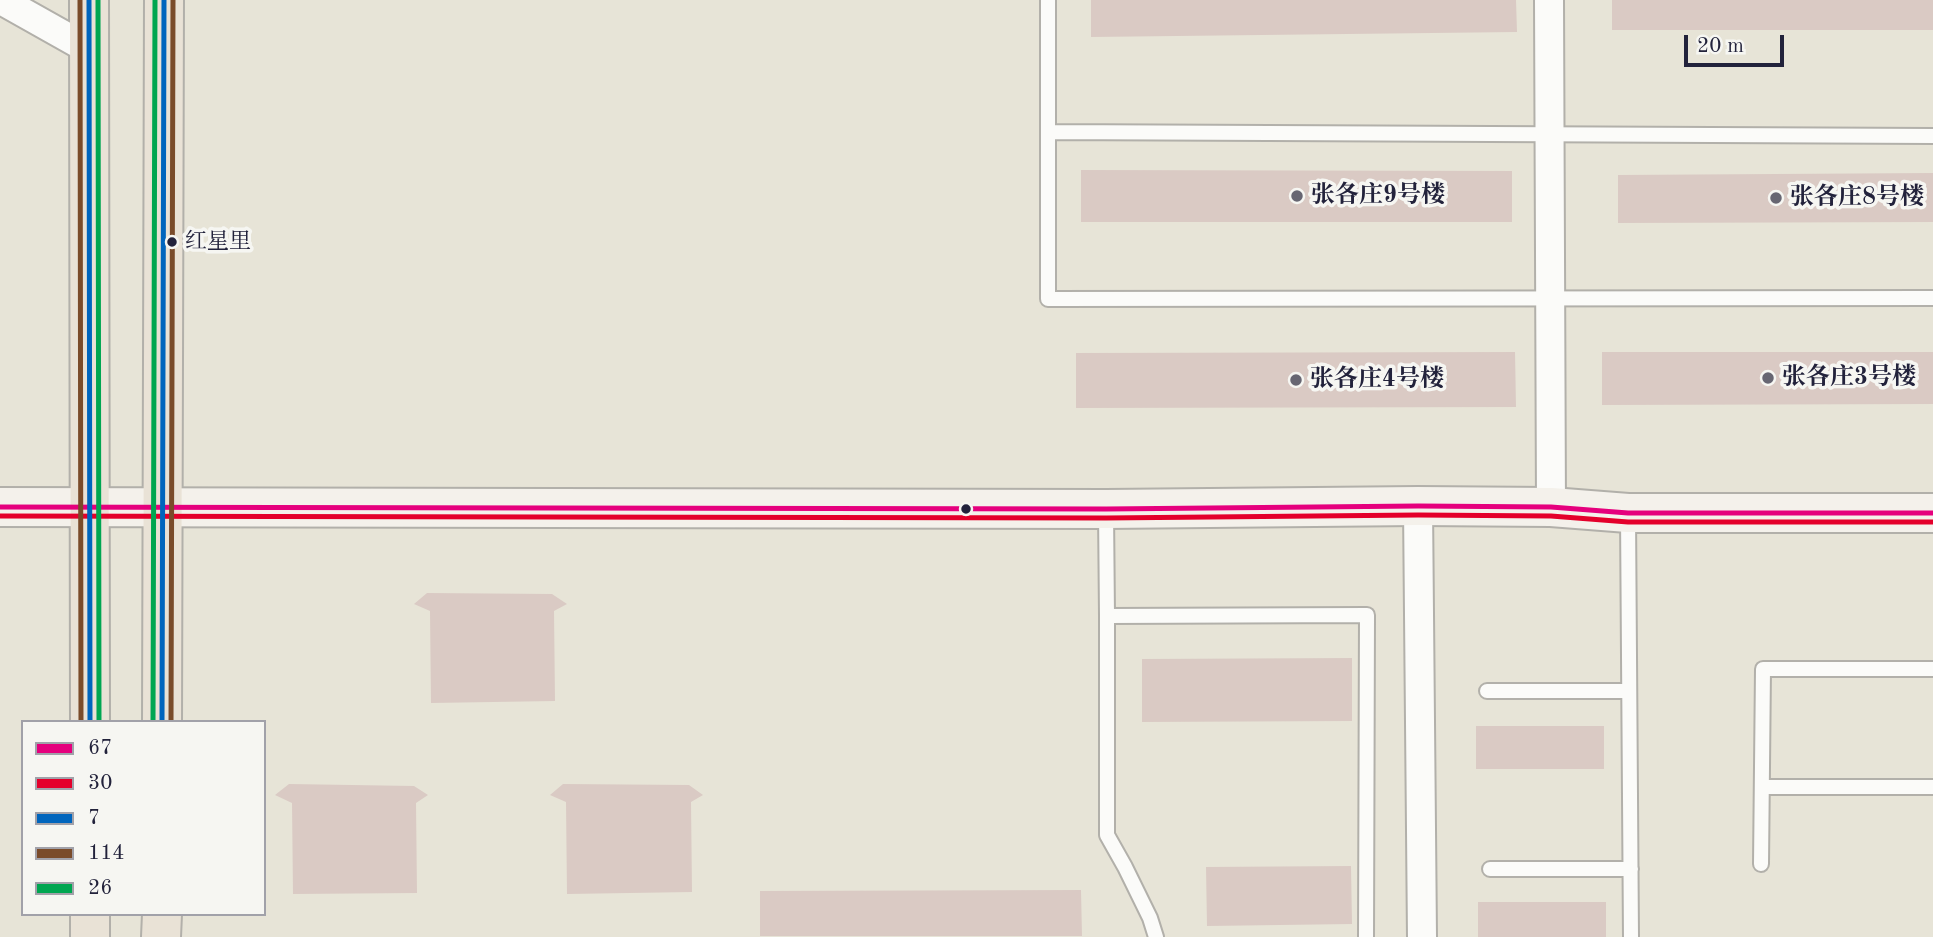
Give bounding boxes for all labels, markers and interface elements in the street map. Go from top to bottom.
scale bar [1688,21,1788,65]
text: 20 m [1697,36,1744,57]
place label: 张各庄9号楼 [1311,182,1445,210]
place label: 张各庄8号楼 [1790,184,1924,212]
marker: 张各庄9号楼 [1289,188,1305,204]
marker: 张各庄8号楼 [1768,190,1784,206]
place label: 红星里 [185,229,251,255]
marker: 红星里 [165,235,179,249]
place label: 张各庄3号楼 [1782,364,1916,392]
place label: 张各庄4号楼 [1310,366,1444,394]
marker: 张各庄3号楼 [1760,370,1776,386]
marker: 张各庄4号楼 [1288,372,1304,388]
unlabelled marker [959,502,973,516]
legend [21,720,266,916]
text: 67 [88,738,112,759]
text: 30 [88,773,112,794]
text: 7 [88,808,100,829]
text: 114 [88,843,125,864]
text: 26 [88,878,112,899]

